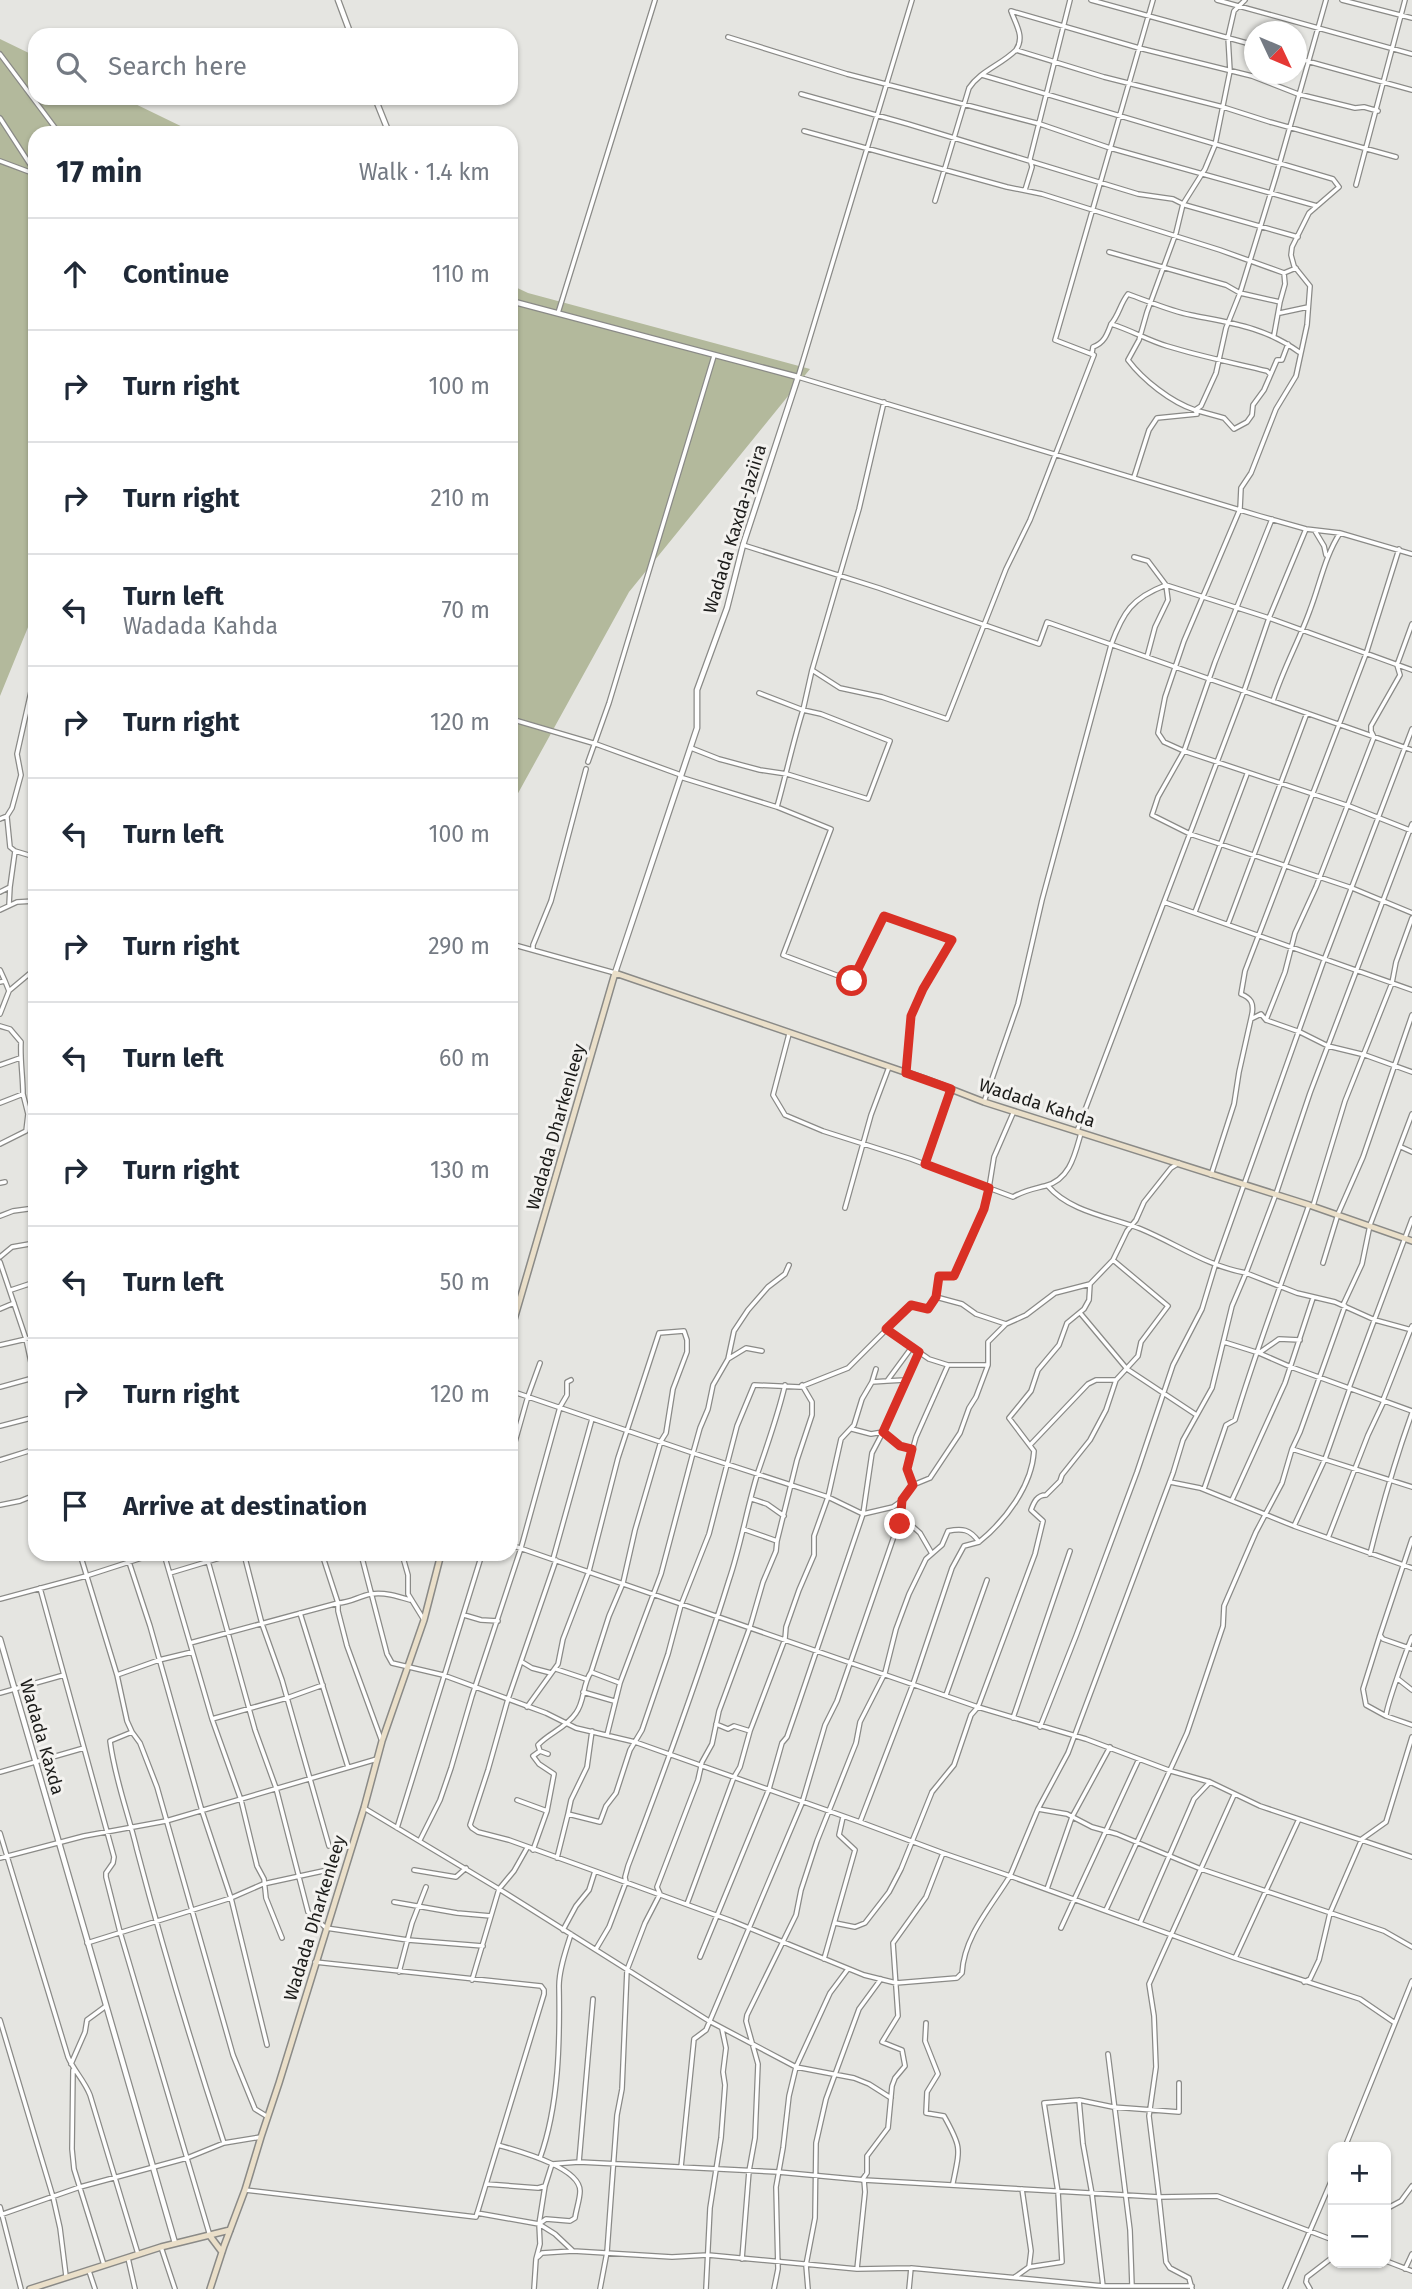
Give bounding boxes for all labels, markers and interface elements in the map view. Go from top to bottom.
north arrow [1244,21,1307,84]
search box [28,28,518,105]
icon: search [52,48,90,86]
text: Search here [108,51,247,82]
text: 17 min [56,154,142,190]
text: Walk · 1.4 km [359,158,490,186]
icon: ahead [56,255,94,293]
text: Continue [123,259,229,290]
text: 110 m [432,260,490,288]
icon: right [56,367,94,405]
text: Turn right [123,371,240,402]
text: 100 m [429,372,490,400]
street label: Wadada Kaxda-Jaziira [699,442,771,616]
icon: right [56,479,94,517]
text: Turn right [123,483,240,514]
text: 210 m [431,484,490,512]
text: Turn left [123,581,224,612]
icon: left [56,591,94,629]
text: 70 m [441,596,490,624]
text: Wadada Kahda [123,612,278,640]
icon: right [56,703,94,741]
text: Turn right [123,707,240,738]
text: 120 m [430,708,490,736]
icon: left [56,815,94,853]
text: Turn left [123,819,224,850]
text: 100 m [429,820,490,848]
icon: right [56,927,94,965]
text: Turn right [123,931,240,962]
text: 290 m [428,932,490,960]
route start [836,965,867,996]
icon: left [56,1039,94,1077]
street label: Wadada Dharkenleey [522,1041,590,1213]
text: Turn left [123,1043,224,1074]
text: 60 m [439,1044,490,1072]
street label: Wadada Kahda [976,1074,1098,1132]
icon: right [56,1151,94,1189]
text: Turn right [123,1155,240,1186]
text: 130 m [430,1156,490,1184]
icon: left [56,1263,94,1301]
text: Turn left [123,1267,224,1298]
text: 50 m [440,1268,490,1296]
icon: right [56,1375,94,1413]
text: Turn right [123,1379,240,1410]
text: 120 m [430,1380,490,1408]
icon: arrive [56,1487,94,1525]
text: Arrive at destination [123,1491,367,1522]
route end [884,1508,915,1539]
street label: Wadada Kaxda [15,1677,69,1797]
street label: Wadada Dharkenleey [279,1832,351,2003]
map controls [1328,2142,1391,2268]
button: + [1328,2142,1391,2205]
button: − [1328,2205,1391,2268]

